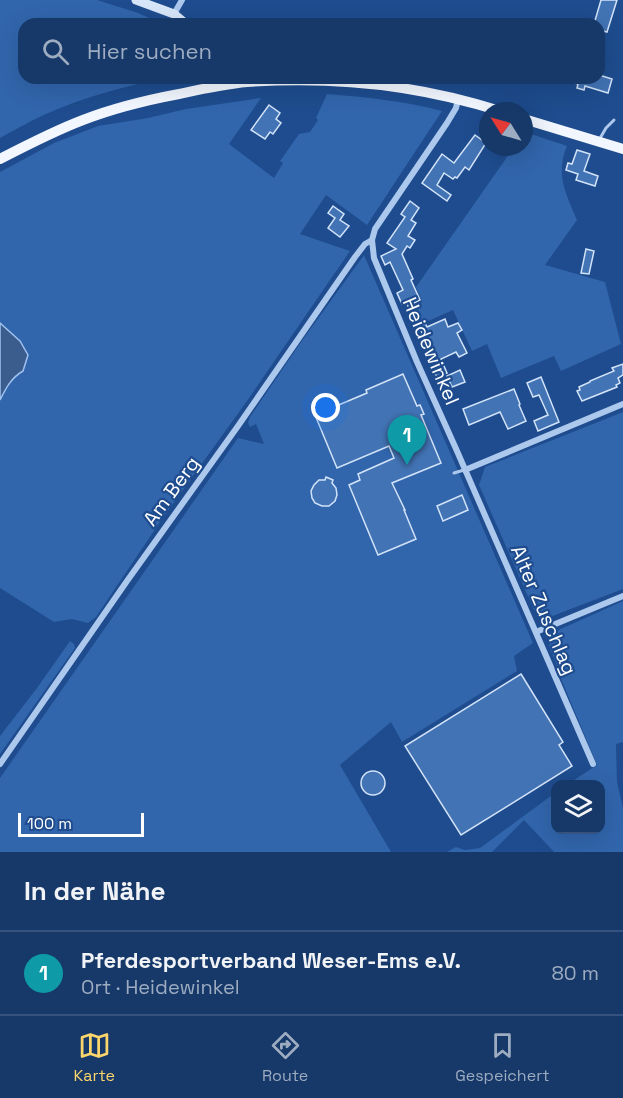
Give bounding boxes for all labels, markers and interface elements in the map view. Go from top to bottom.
search box [18,18,605,84]
icon: search [39,35,72,68]
text: Hier suchen [87,37,212,65]
north arrow [479,102,533,156]
street label: Heidewinkel [397,293,465,409]
your location [311,393,340,422]
pin: 1 [388,416,426,465]
street label: Am Berg [137,451,205,531]
street label: Alter Zuschlag [505,541,583,679]
map controls [551,780,605,834]
button: layers [551,780,605,834]
scale bar [18,810,144,838]
text: 100 m [27,813,72,834]
text: In der Nähe [24,874,165,908]
text: Pferdesportverband Weser-Ems e.V. [81,946,461,974]
text: 1 [39,960,48,986]
text: 80 m [551,960,599,986]
text: Ort · Heidewinkel [81,974,240,1000]
tab: Karte [73,1029,115,1086]
tab: Route [262,1029,308,1086]
tab: Gespeichert [455,1029,550,1086]

